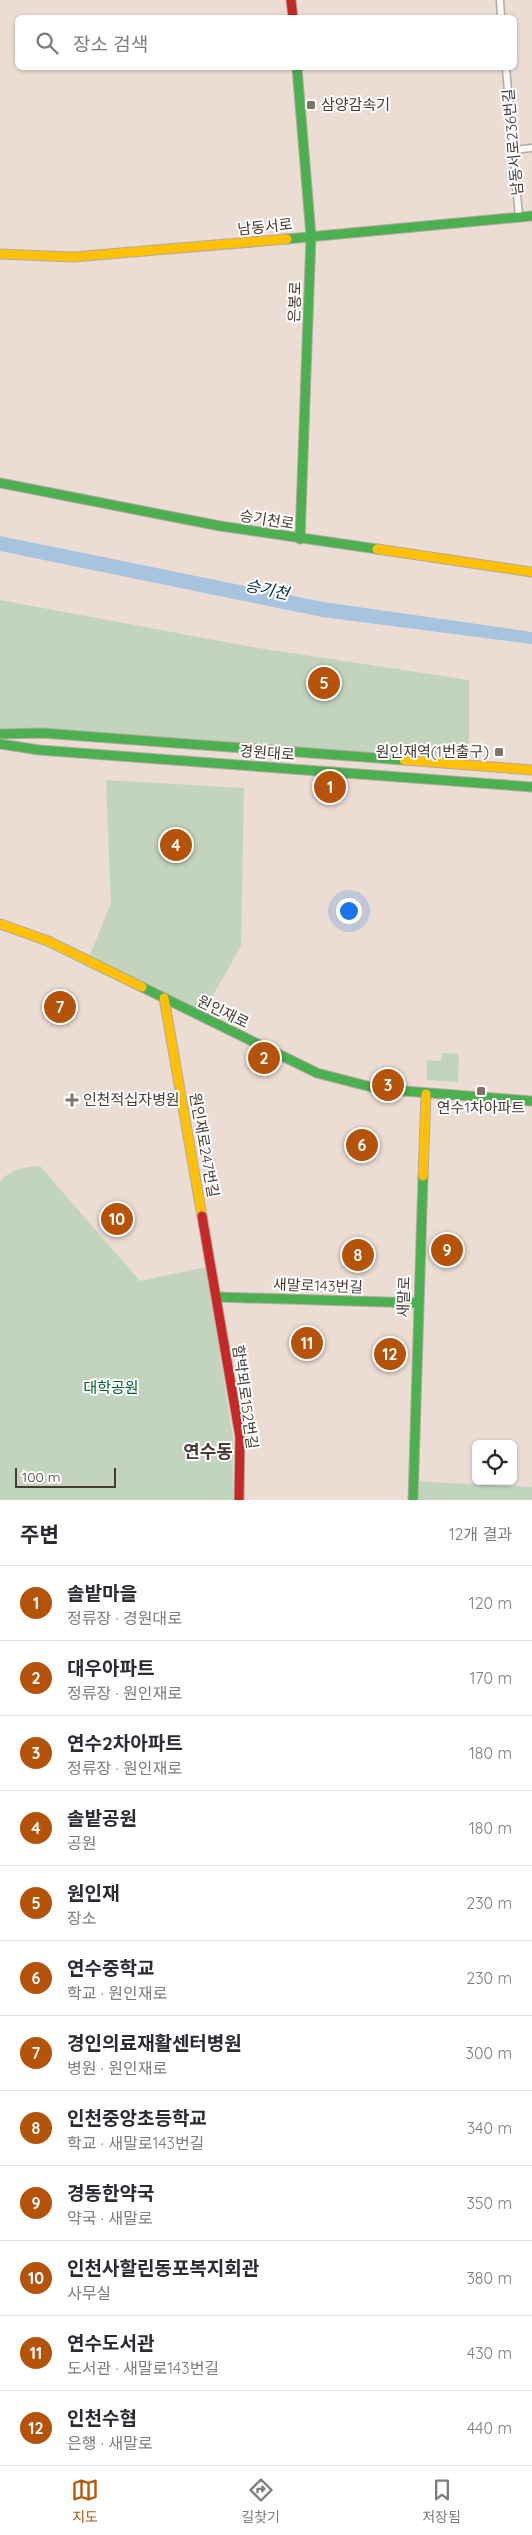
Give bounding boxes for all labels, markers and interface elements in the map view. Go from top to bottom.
search box [15,15,517,70]
icon: search [33,29,61,57]
text: 장소 검색 [73,32,148,56]
street label: 남동서로236번길 [498,88,527,196]
place label: 삼양감속기 [321,95,390,114]
marker: 삼양감속기 [305,99,317,111]
street label: 남동서로 [237,214,293,239]
street label: 은봉로 [284,281,305,323]
street label: 승기천로 [238,506,296,533]
water label: 승기천 [243,575,293,604]
pin: 5 [308,664,340,702]
street label: 경원대로 [239,741,295,764]
place label: 원인재역(1번출구) [376,742,489,761]
marker: 원인재역(1번출구) [493,746,505,758]
pin: 1 [314,768,346,806]
pin: 4 [160,826,192,864]
your location [336,898,362,924]
pin: 7 [44,988,76,1026]
street label: 원인재로 [194,991,252,1032]
pin: 2 [248,1039,280,1077]
pin: 3 [372,1066,404,1104]
marker: 연수1차아파트 [475,1085,487,1097]
place label: 인천적십자병원 [83,1090,180,1109]
street label: 원인재로247번길 [186,1091,223,1199]
marker: 인천적십자병원 [65,1093,79,1107]
place label: 연수1차아파트 [437,1098,525,1117]
pin: 6 [346,1126,378,1164]
pin: 10 [101,1200,133,1238]
pin: 9 [431,1231,463,1269]
pin: 8 [342,1236,374,1274]
street label: 새말로143번길 [273,1274,363,1297]
street label: 새말로 [393,1276,414,1318]
pin: 11 [291,1324,323,1362]
pin: 12 [374,1335,406,1373]
street label: 함박뫼로152번길 [229,1344,262,1450]
park label: 대학공원 [83,1378,139,1397]
district label: 연수동 [183,1440,233,1463]
map controls [472,1440,517,1485]
button: locate [472,1440,517,1485]
scale bar [15,1465,116,1488]
text: 100 m [22,1468,60,1486]
text: 주변 [20,1521,59,1547]
text: 12개 결과 [449,1524,512,1544]
text: 솔밭마을 [67,1581,137,1605]
text: 1 [33,1593,39,1613]
text: 120 m [469,1593,512,1613]
text: 정류장 · 경원대로 [67,1608,182,1628]
text: 대우아파트 [67,1656,154,1680]
text: 2 [31,1668,41,1688]
text: 170 m [469,1668,512,1688]
text: 정류장 · 원인재로 [67,1683,182,1703]
text: 연수2차아파트 [67,1731,183,1755]
text: 3 [32,1743,40,1763]
text: 180 m [469,1743,512,1763]
text: 정류장 · 원인재로 [67,1758,182,1778]
text: 솔밭공원 [67,1806,137,1830]
text: 4 [31,1818,41,1838]
text: 180 m [469,1818,512,1838]
text: 공원 [67,1833,96,1853]
text: 원인재 [67,1881,119,1905]
text: 5 [31,1893,41,1913]
text: 230 m [466,1893,512,1913]
text: 장소 [67,1908,96,1928]
text: 연수중학교 [67,1956,154,1980]
text: 6 [32,1968,40,1988]
text: 230 m [466,1968,512,1988]
text: 학교 · 원인재로 [67,1983,167,2003]
text: 경인의료재활센터병원 [67,2031,242,2055]
text: 7 [32,2043,40,2063]
text: 300 m [466,2043,512,2063]
text: 병원 · 원인재로 [67,2058,167,2078]
text: 인천중앙초등학교 [67,2106,207,2130]
text: 8 [32,2118,40,2138]
text: 340 m [467,2118,512,2138]
text: 학교 · 새말로143번길 [67,2133,204,2153]
text: 경동한약국 [67,2181,154,2205]
text: 9 [31,2193,41,2213]
text: 350 m [466,2193,512,2213]
text: 약국 · 새말로 [67,2208,152,2228]
text: 인천사할린동포복지회관 [67,2256,259,2280]
text: 10 [28,2268,44,2288]
text: 380 m [466,2268,512,2288]
text: 사무실 [67,2283,111,2303]
text: 연수도서관 [67,2331,154,2355]
text: 11 [30,2343,42,2363]
text: 430 m [467,2343,512,2363]
text: 도서관 · 새말로143번길 [67,2358,219,2378]
text: 인천수협 [67,2406,137,2430]
text: 12 [28,2418,44,2438]
text: 440 m [467,2418,512,2438]
text: 은행 · 새말로 [67,2433,152,2453]
tab: 지도 [71,2476,99,2526]
tab: 길찾기 [241,2476,280,2526]
tab: 저장됨 [422,2476,461,2526]

